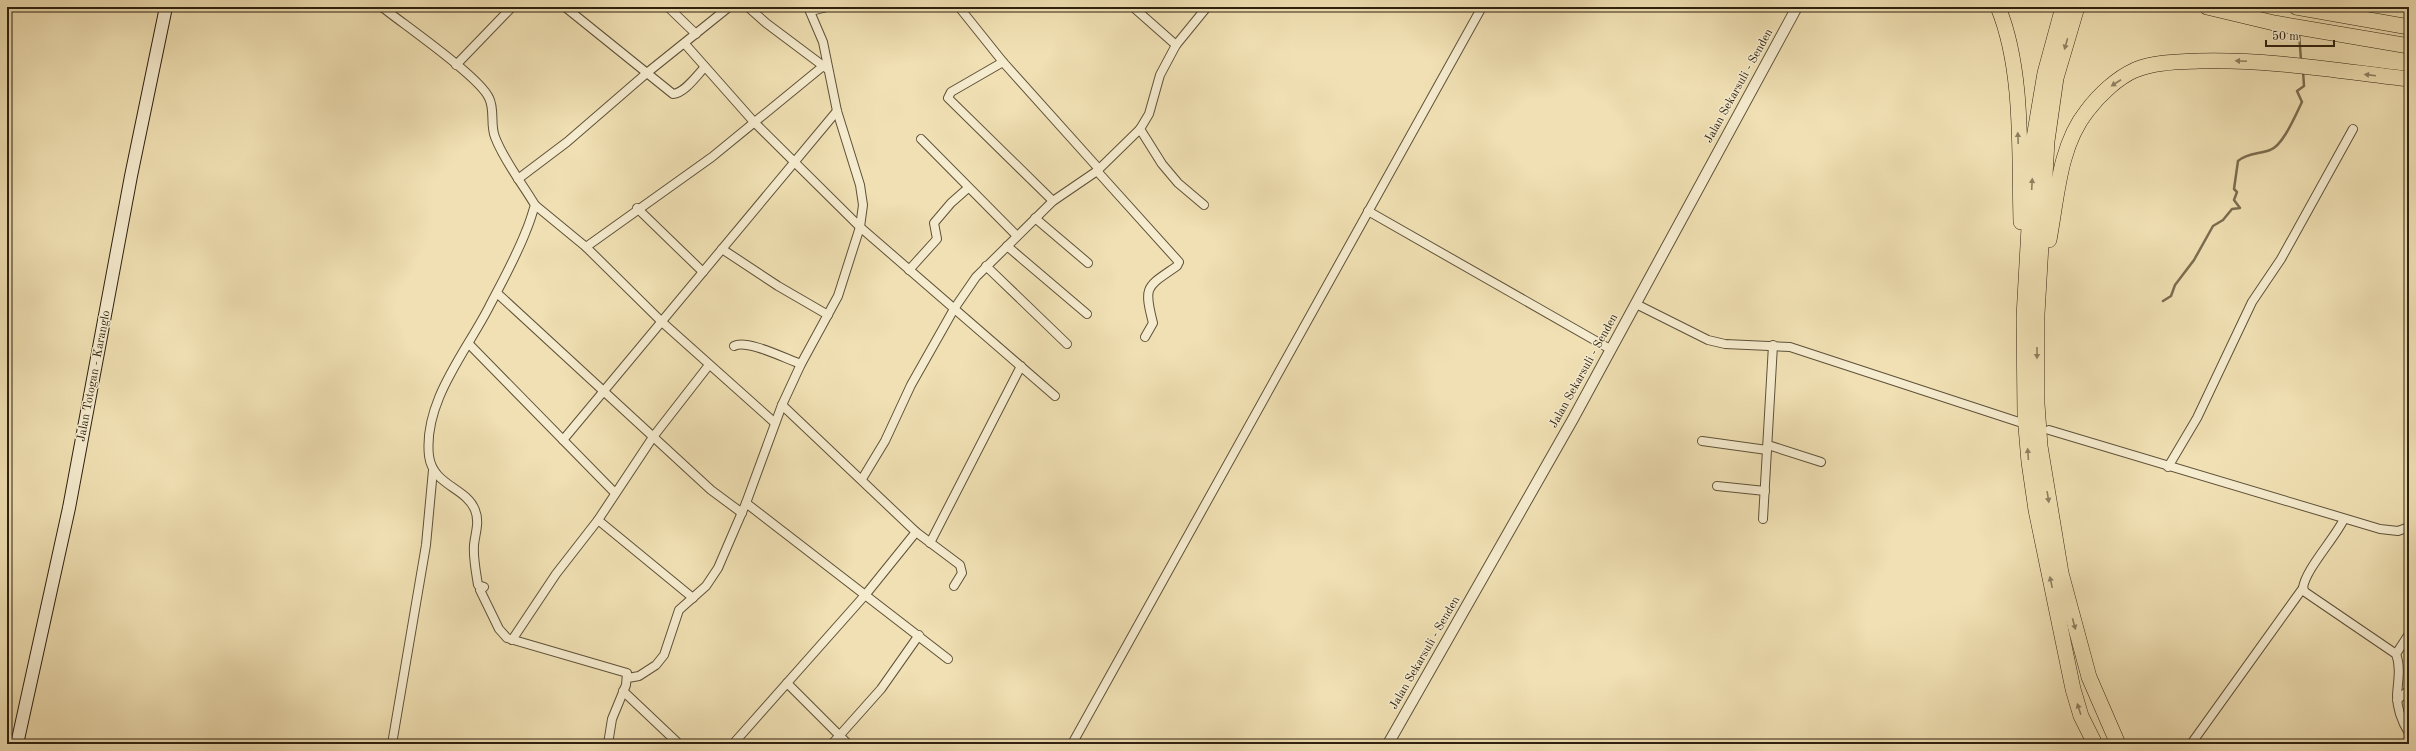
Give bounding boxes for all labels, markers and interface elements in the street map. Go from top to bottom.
scale bar [2266,22,2334,48]
street label: Jalan Sekarsuli - Senden [1703,26,1776,145]
text: 50 m [2272,30,2299,43]
one-way arrow [2063,39,2069,51]
one-way arrow [2234,58,2247,64]
one-way arrow [2364,71,2376,78]
one-way arrow [2111,79,2121,87]
one-way arrow [2015,131,2021,144]
one-way arrow [2028,178,2035,190]
street label: Jalan Totogan - Karanglo [75,309,113,443]
street label: Jalan Sekarsuli - Senden [1548,311,1621,430]
one-way arrow [2034,347,2040,360]
one-way arrow [2025,448,2032,460]
one-way arrow [2045,490,2051,503]
one-way arrow [2047,576,2053,588]
street label: Jalan Sekarsuli - Senden [1388,594,1463,712]
one-way arrow [2072,617,2078,630]
one-way arrow [2076,702,2082,714]

